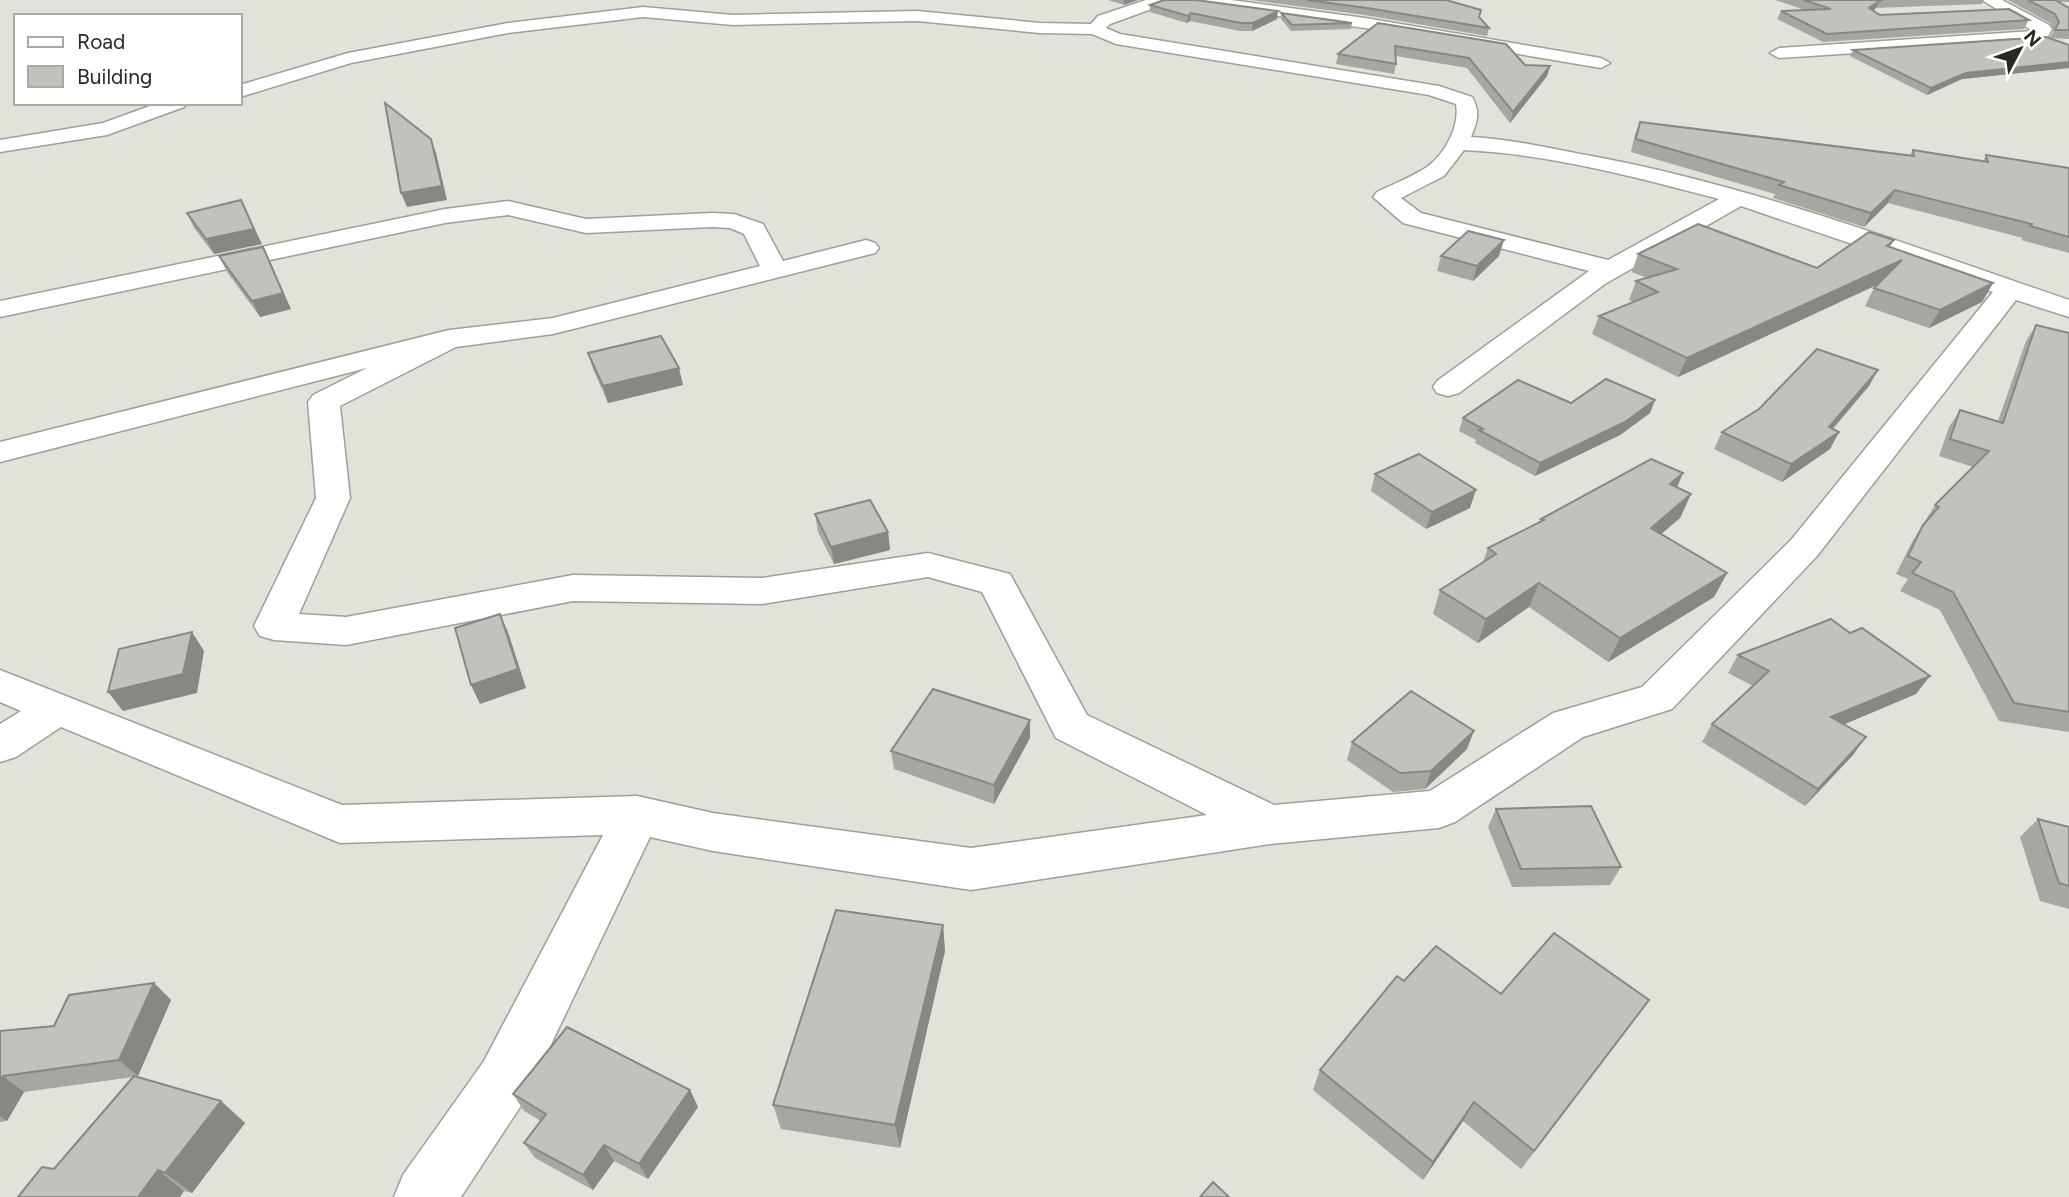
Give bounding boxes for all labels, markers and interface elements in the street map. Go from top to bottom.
legend [14,14,242,105]
north arrow [1985,14,2055,84]
text: N [2019,25,2046,51]
text: Road [77,29,125,54]
text: Building [77,64,152,89]

